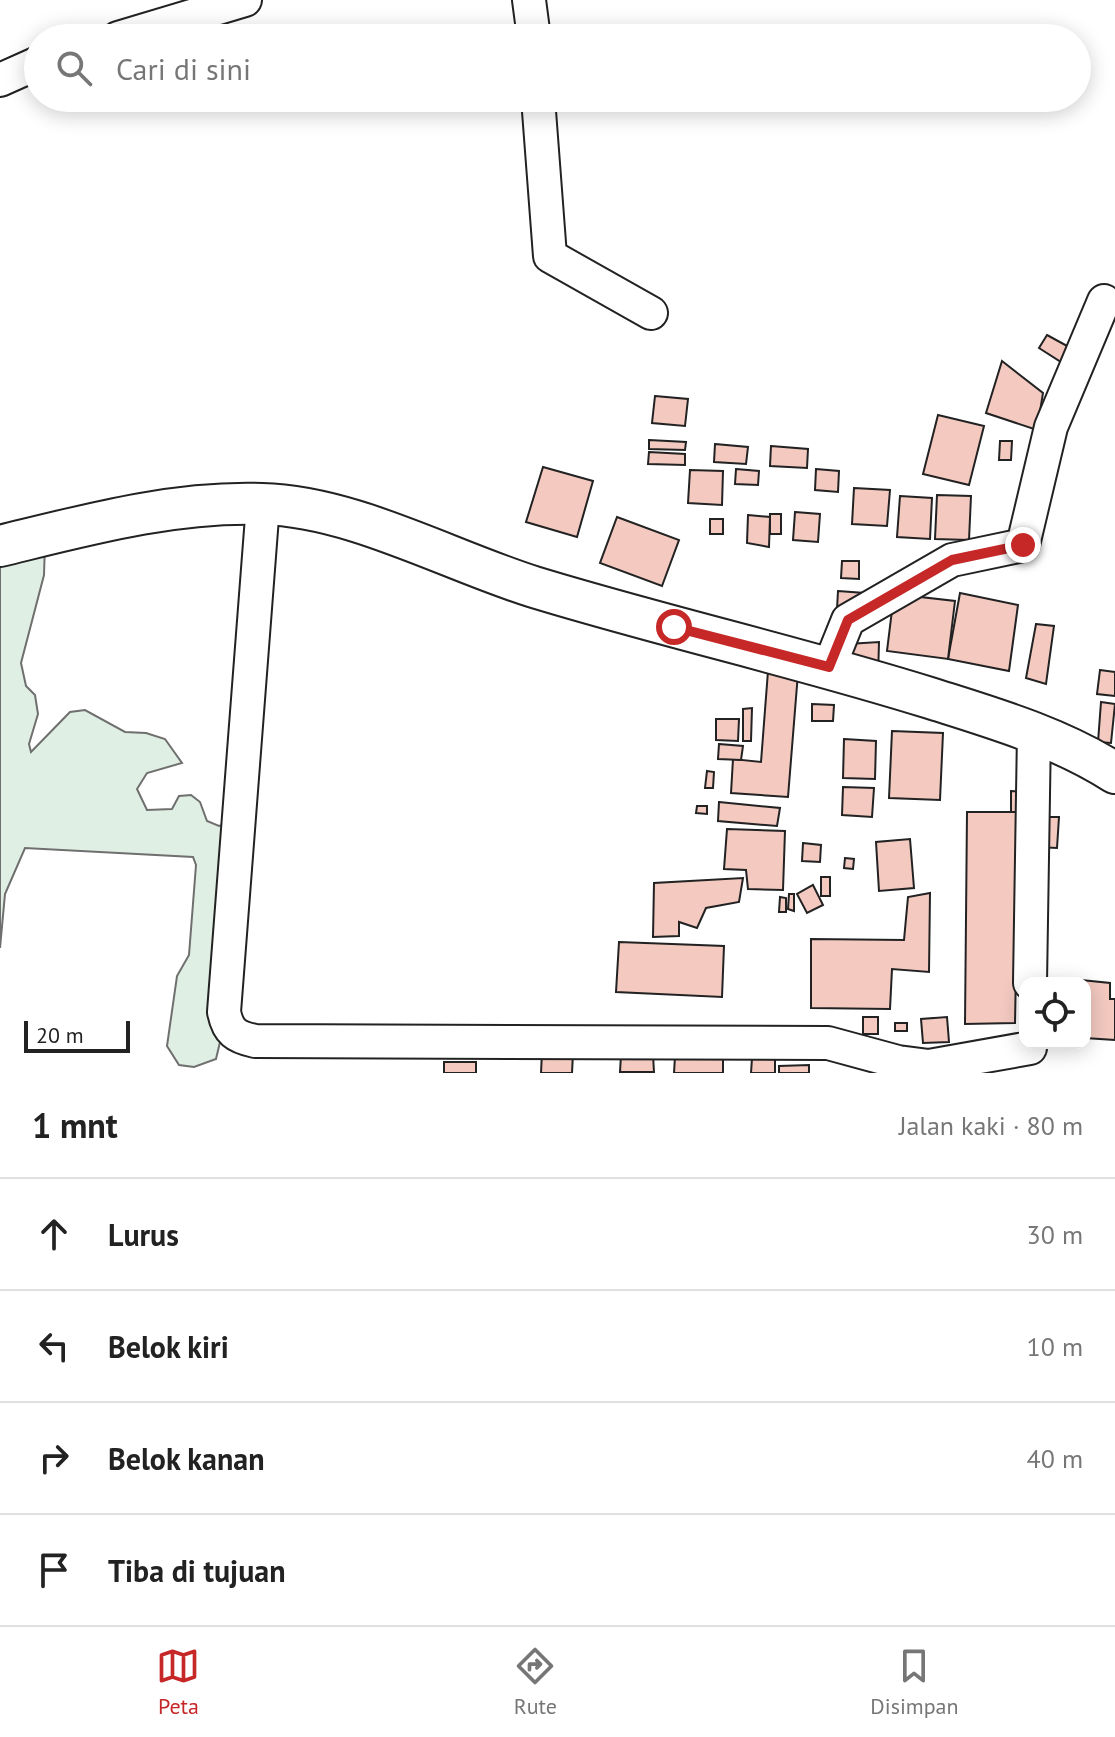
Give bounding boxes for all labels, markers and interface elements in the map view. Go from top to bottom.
search box [24,24,1091,112]
icon: search [52,46,96,90]
text: Cari di sini [116,49,251,88]
route end [1005,527,1041,563]
route start [656,609,692,645]
map controls [1019,977,1091,1049]
button: locate [1019,977,1091,1049]
scale bar [24,1017,130,1053]
text: 20 m [36,1021,84,1049]
text: 1 mnt [32,1103,118,1147]
text: Jalan kaki · 80 m [899,1109,1083,1142]
icon: ahead [32,1212,76,1256]
text: Lurus [108,1215,179,1254]
text: 30 m [1027,1218,1083,1251]
icon: left [32,1324,76,1368]
text: Belok kiri [108,1327,229,1366]
text: 10 m [1027,1330,1083,1363]
icon: right [32,1436,76,1480]
text: Belok kanan [108,1439,265,1478]
text: 40 m [1027,1442,1083,1475]
icon: arrive [32,1548,76,1592]
text: Tiba di tujuan [108,1551,286,1590]
tab: Peta [156,1644,200,1720]
tab: Rute [513,1644,557,1720]
tab: Disimpan [870,1644,959,1720]

